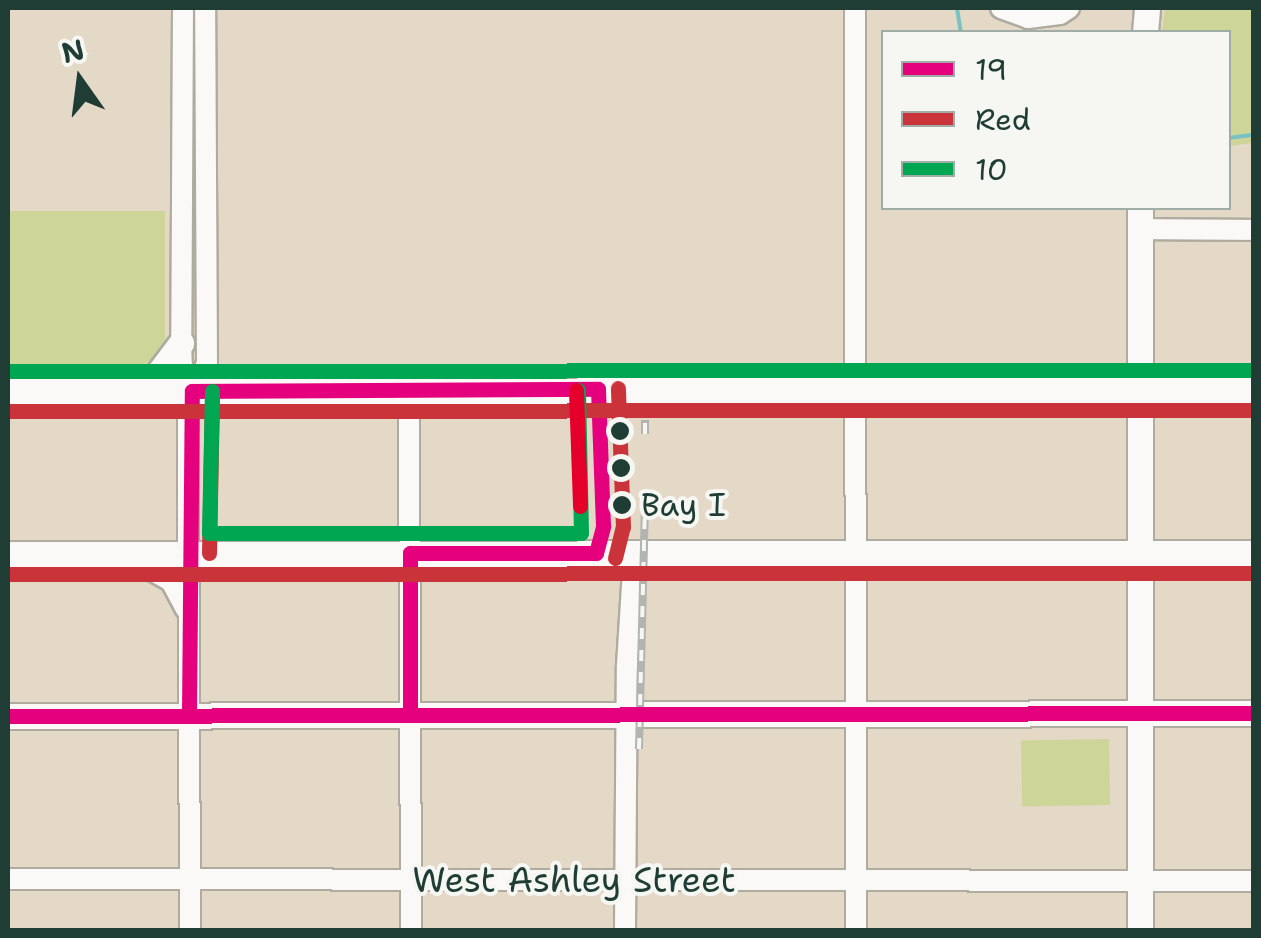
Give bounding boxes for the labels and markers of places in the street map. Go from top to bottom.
unlabelled marker [610,421,630,441]
unlabelled marker [611,458,631,478]
place label: Bay I [641,486,726,524]
marker: Bay I [612,495,632,515]

